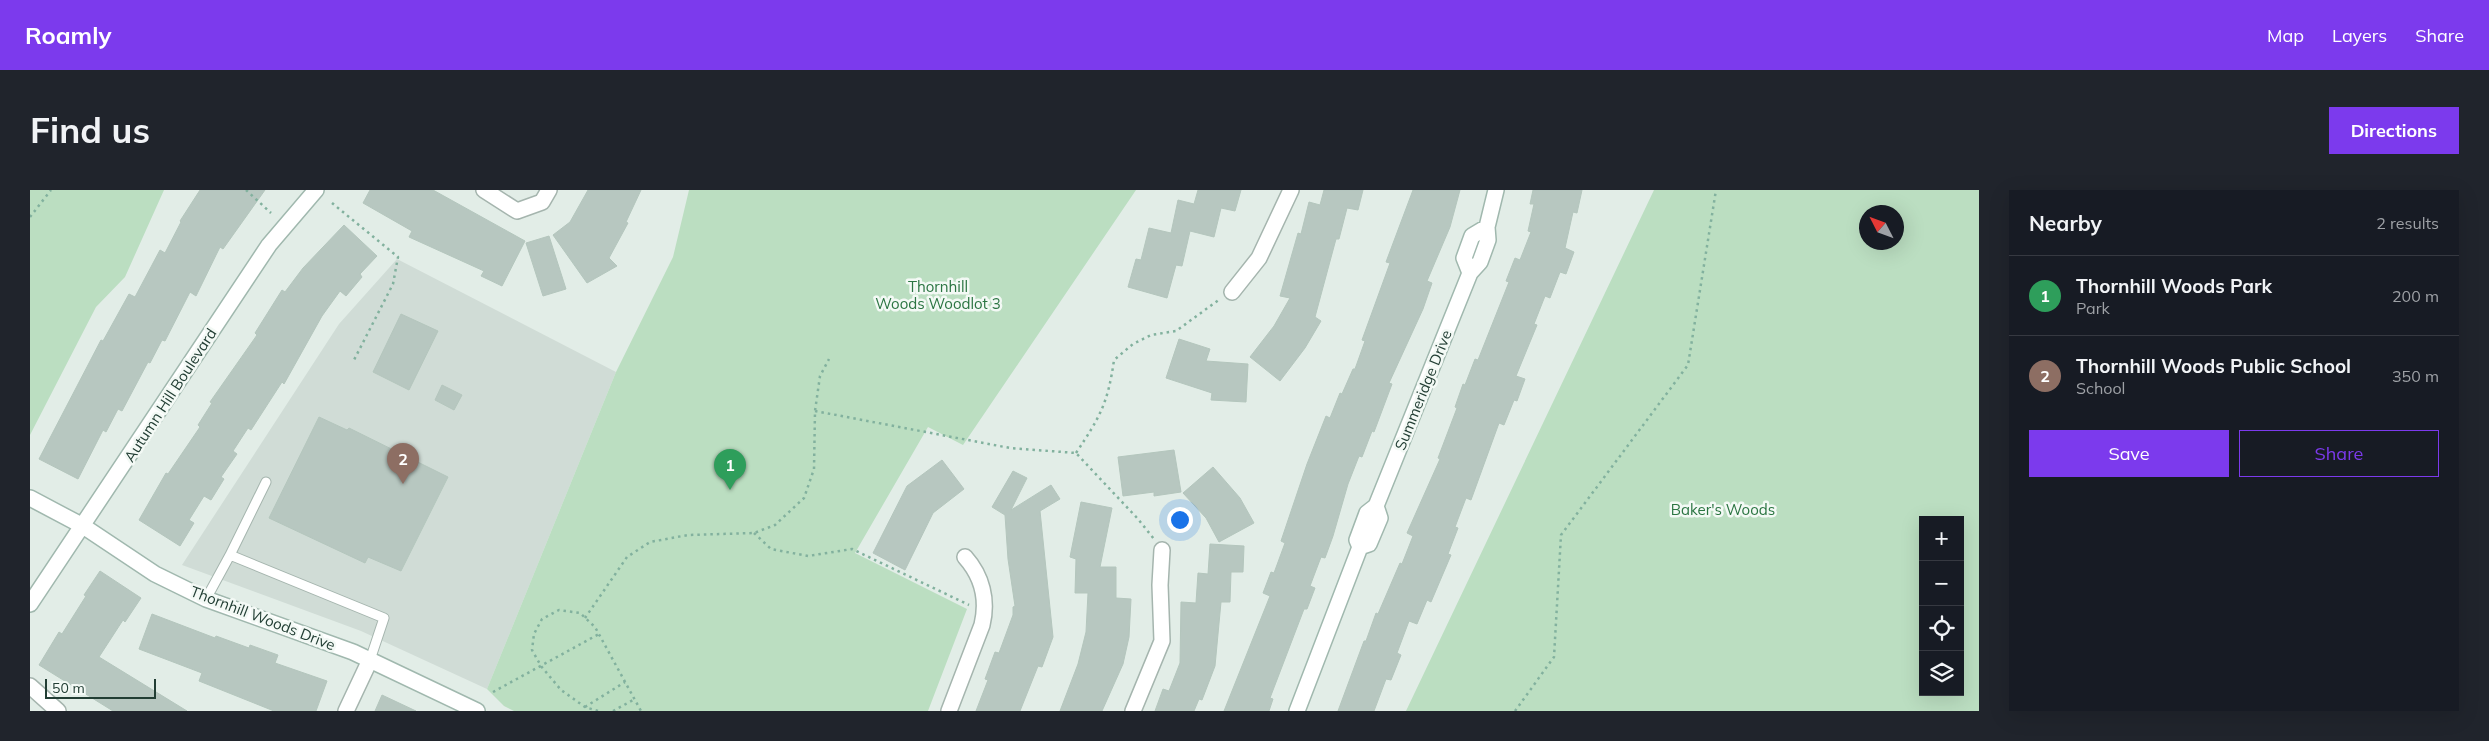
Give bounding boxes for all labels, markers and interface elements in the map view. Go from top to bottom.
text: Roamly [25,20,112,50]
text: Map [2267,24,2304,47]
text: Layers [2332,24,2387,47]
text: Share [2415,24,2464,47]
button: Directions [2329,107,2459,154]
text: Find us [30,108,150,152]
north arrow [1859,205,1904,250]
text: Nearby [2029,210,2102,236]
text: 2 results [2376,213,2439,233]
text: Thornhill Woods Park [2076,274,2272,298]
park label: Thornhill Woods Woodlot 3 [875,277,1001,313]
text: 1 [2040,286,2050,306]
text: 200 m [2392,286,2439,306]
text: Park [2076,298,2110,318]
street label: Autumn Hill Boulevard [120,324,220,466]
street label: Summeridge Drive [1390,327,1456,453]
text: Thornhill Woods Public School [2076,354,2351,378]
text: 2 [2040,366,2050,386]
text: 350 m [2392,366,2439,386]
text: School [2076,378,2125,398]
button: Save [2029,430,2229,477]
button: Share [2239,430,2439,477]
pin: 2 [387,443,419,484]
pin: 1 [714,449,746,490]
park label: Baker's Woods [1671,500,1775,519]
your location [1167,507,1193,533]
map controls [1919,516,1964,696]
button: + [1919,516,1964,561]
button: − [1919,561,1964,606]
street label: Thornhill Woods Drive [188,582,338,654]
button: locate [1919,606,1964,651]
button: layers [1919,651,1964,696]
scale bar [45,676,156,699]
text: 50 m [52,679,85,697]

